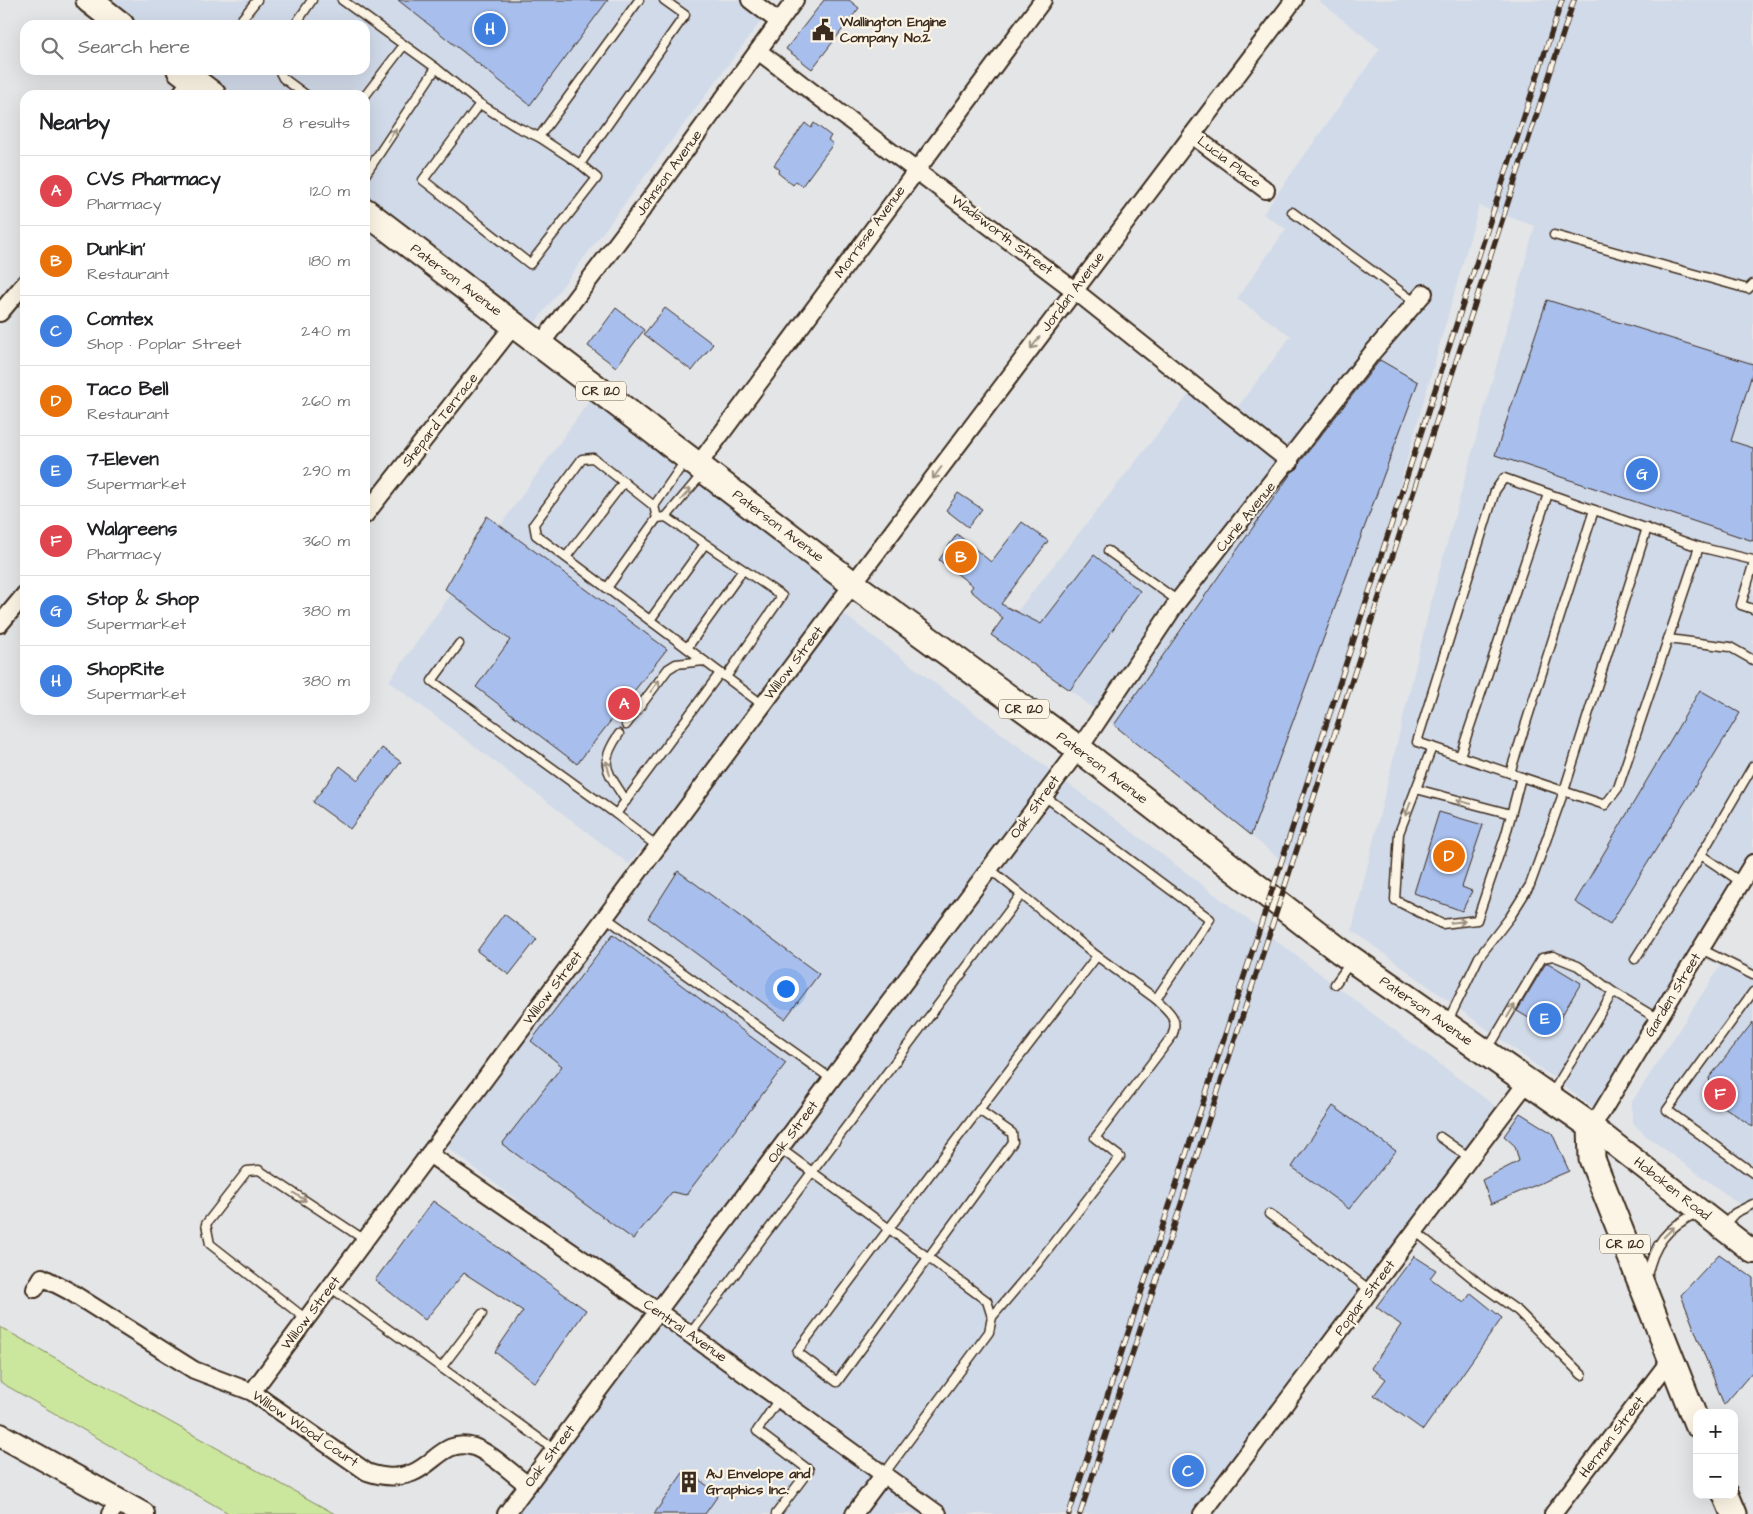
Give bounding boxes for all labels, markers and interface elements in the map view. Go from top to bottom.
pin: H [474,10,506,48]
place label: Wallington Engine Company No.2 [839,12,947,48]
public building icon: Wallington Engine Company No.2 [810,17,836,43]
search box [20,20,370,75]
icon: search [38,34,66,62]
text: Search here [78,34,190,61]
text: Nearby [40,108,110,137]
text: 8 results [283,112,350,134]
street label: Johnson Avenue [631,125,707,220]
one-way arrow [387,128,397,142]
street label: Lucia Place [1193,131,1265,193]
text: CVS Pharmacy [87,166,221,193]
text: A [51,180,61,202]
text: 120 m [310,180,350,202]
street label: Morrisse Avenue [830,181,911,282]
street label: Wadsworth Street [947,190,1057,280]
text: Pharmacy [87,193,162,215]
text: Dunkin' [87,236,146,263]
street label: Paterson Avenue [406,239,506,321]
street label: Jordan Avenue [1036,248,1110,336]
text: B [50,250,62,272]
text: 180 m [309,250,350,272]
text: Restaurant [87,263,169,285]
text: Comtex [87,306,153,333]
text: C [50,320,62,342]
text: 240 m [301,320,350,342]
text: Shop · Poplar Street [87,333,242,355]
one-way arrow [1029,336,1040,349]
street label: Shepard Terrace [397,369,483,471]
text: Taco Bell [87,376,169,403]
road number: CR 120 [576,382,626,401]
text: D [51,390,61,412]
text: 260 m [302,390,350,412]
text: Restaurant [87,403,169,425]
text: 7-Eleven [87,446,159,473]
pin: G [1626,455,1658,493]
text: E [51,460,61,482]
text: 290 m [303,460,350,482]
one-way arrow [932,466,942,480]
text: Supermarket [87,473,186,495]
street label: Curie Avenue [1211,477,1281,557]
street label: Paterson Avenue [728,485,828,567]
one-way arrow [680,488,691,501]
text: Walgreens [87,516,177,543]
text: F [50,530,62,552]
text: 360 m [303,530,350,552]
pin: B [945,538,977,576]
text: Pharmacy [87,543,162,565]
text: Stop & Shop [87,586,199,613]
text: G [50,600,62,622]
text: 380 m [303,600,350,622]
text: Supermarket [87,613,186,635]
street label: Willow Street [760,622,829,704]
text: ShopRite [87,656,164,683]
text: H [51,670,61,692]
text: 380 m [303,670,350,692]
one-way arrow [650,679,660,693]
text: Supermarket [87,683,186,705]
pin: A [608,685,640,723]
road number: CR 120 [999,700,1049,719]
street label: Paterson Avenue [1052,727,1152,809]
one-way arrow [603,760,613,776]
street label: Oak Street [1005,771,1065,843]
one-way arrow [1457,796,1473,806]
one-way arrow [1403,800,1412,816]
pin: D [1433,837,1465,875]
one-way arrow [1450,917,1466,927]
street label: Willow Street [519,947,588,1029]
street label: Garden Street [1640,949,1706,1041]
street label: Paterson Avenue [1375,971,1477,1051]
your location [773,976,799,1002]
pin: E [1529,1000,1561,1038]
one-way arrow [1506,1004,1516,1018]
pin: F [1704,1075,1736,1113]
street label: Oak Street [763,1096,823,1168]
street label: Hoboken Road [1629,1152,1715,1226]
one-way arrow [292,1192,306,1202]
one-way arrow [1663,1226,1675,1238]
road number: CR 120 [1600,1234,1650,1254]
street label: Poplar Street [1330,1256,1400,1340]
street label: Willow Street [277,1272,346,1354]
street label: Central Avenue [639,1295,731,1368]
street label: Willow Wood Court [248,1386,362,1472]
street label: Herman Street [1575,1392,1650,1482]
map controls [1693,1409,1738,1499]
button: + [1693,1409,1738,1454]
street label: Oak Street [520,1420,580,1492]
pin: C [1172,1452,1204,1490]
button: − [1693,1454,1738,1499]
place label: AJ Envelope and Graphics Inc. [706,1464,811,1500]
building icon: AJ Envelope and Graphics Inc. [676,1469,702,1495]

